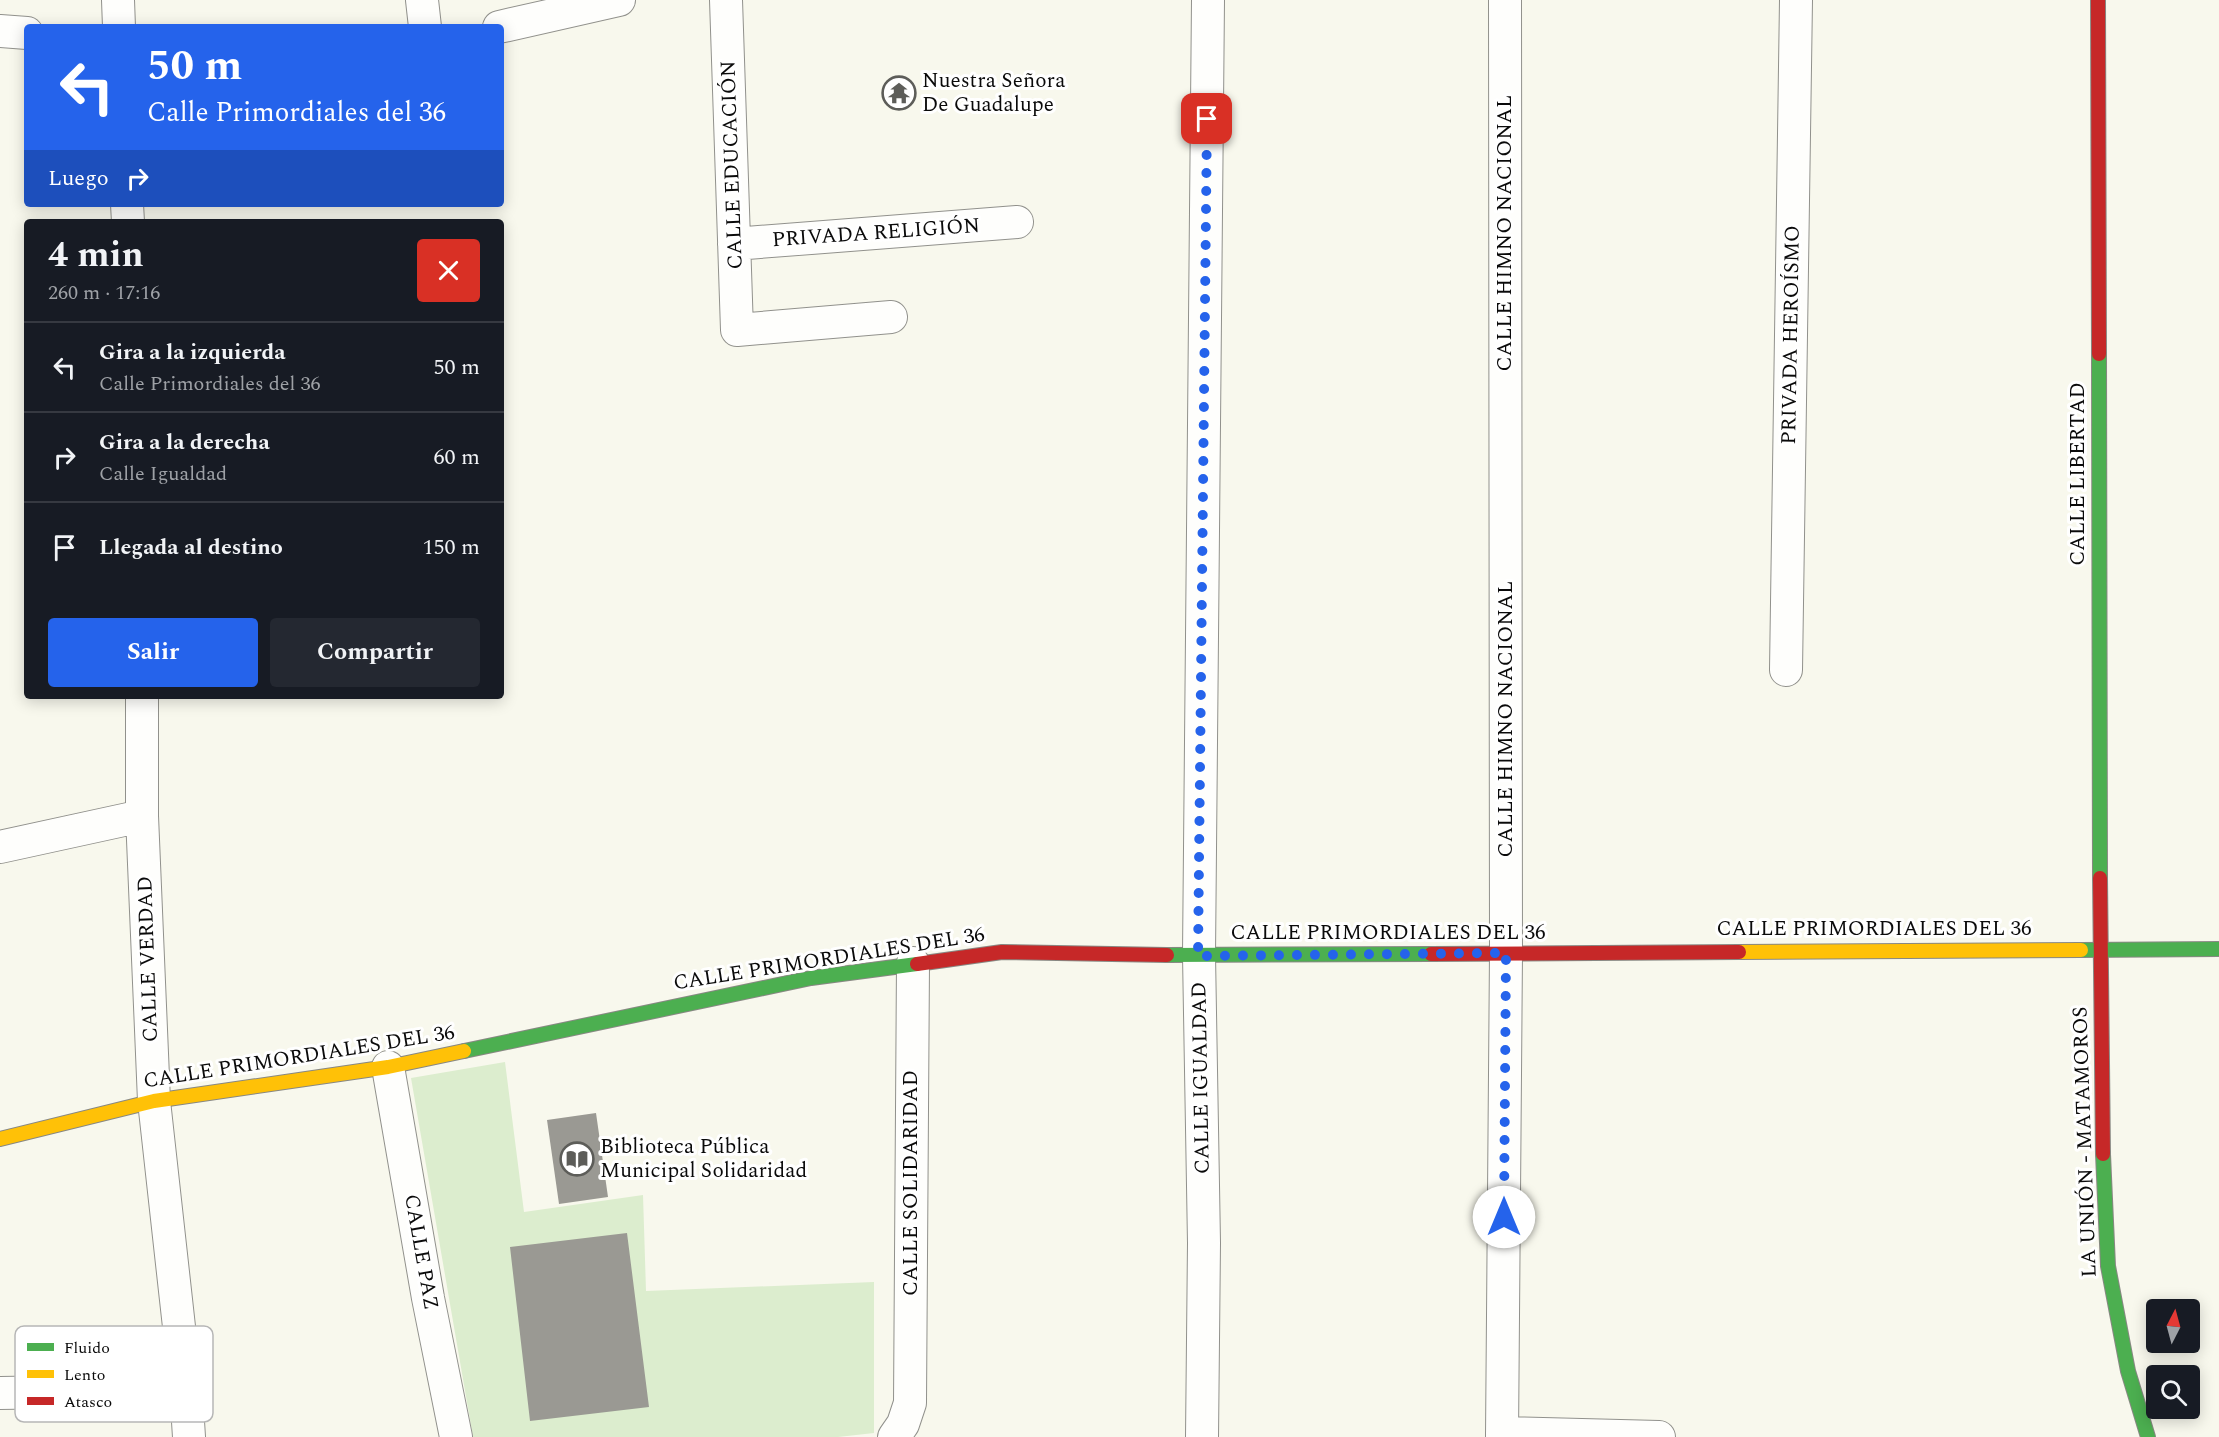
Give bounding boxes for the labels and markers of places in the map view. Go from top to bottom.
place label: Nuestra Señora De Guadalupe [922,65,1066,121]
temple icon: Nuestra Señora De Guadalupe [881,75,917,111]
pin [1181,93,1232,144]
place label: Biblioteca Pública Municipal Solidaridad [600,1131,807,1187]
library icon: Biblioteca Pública Municipal Solidaridad [559,1141,595,1177]

